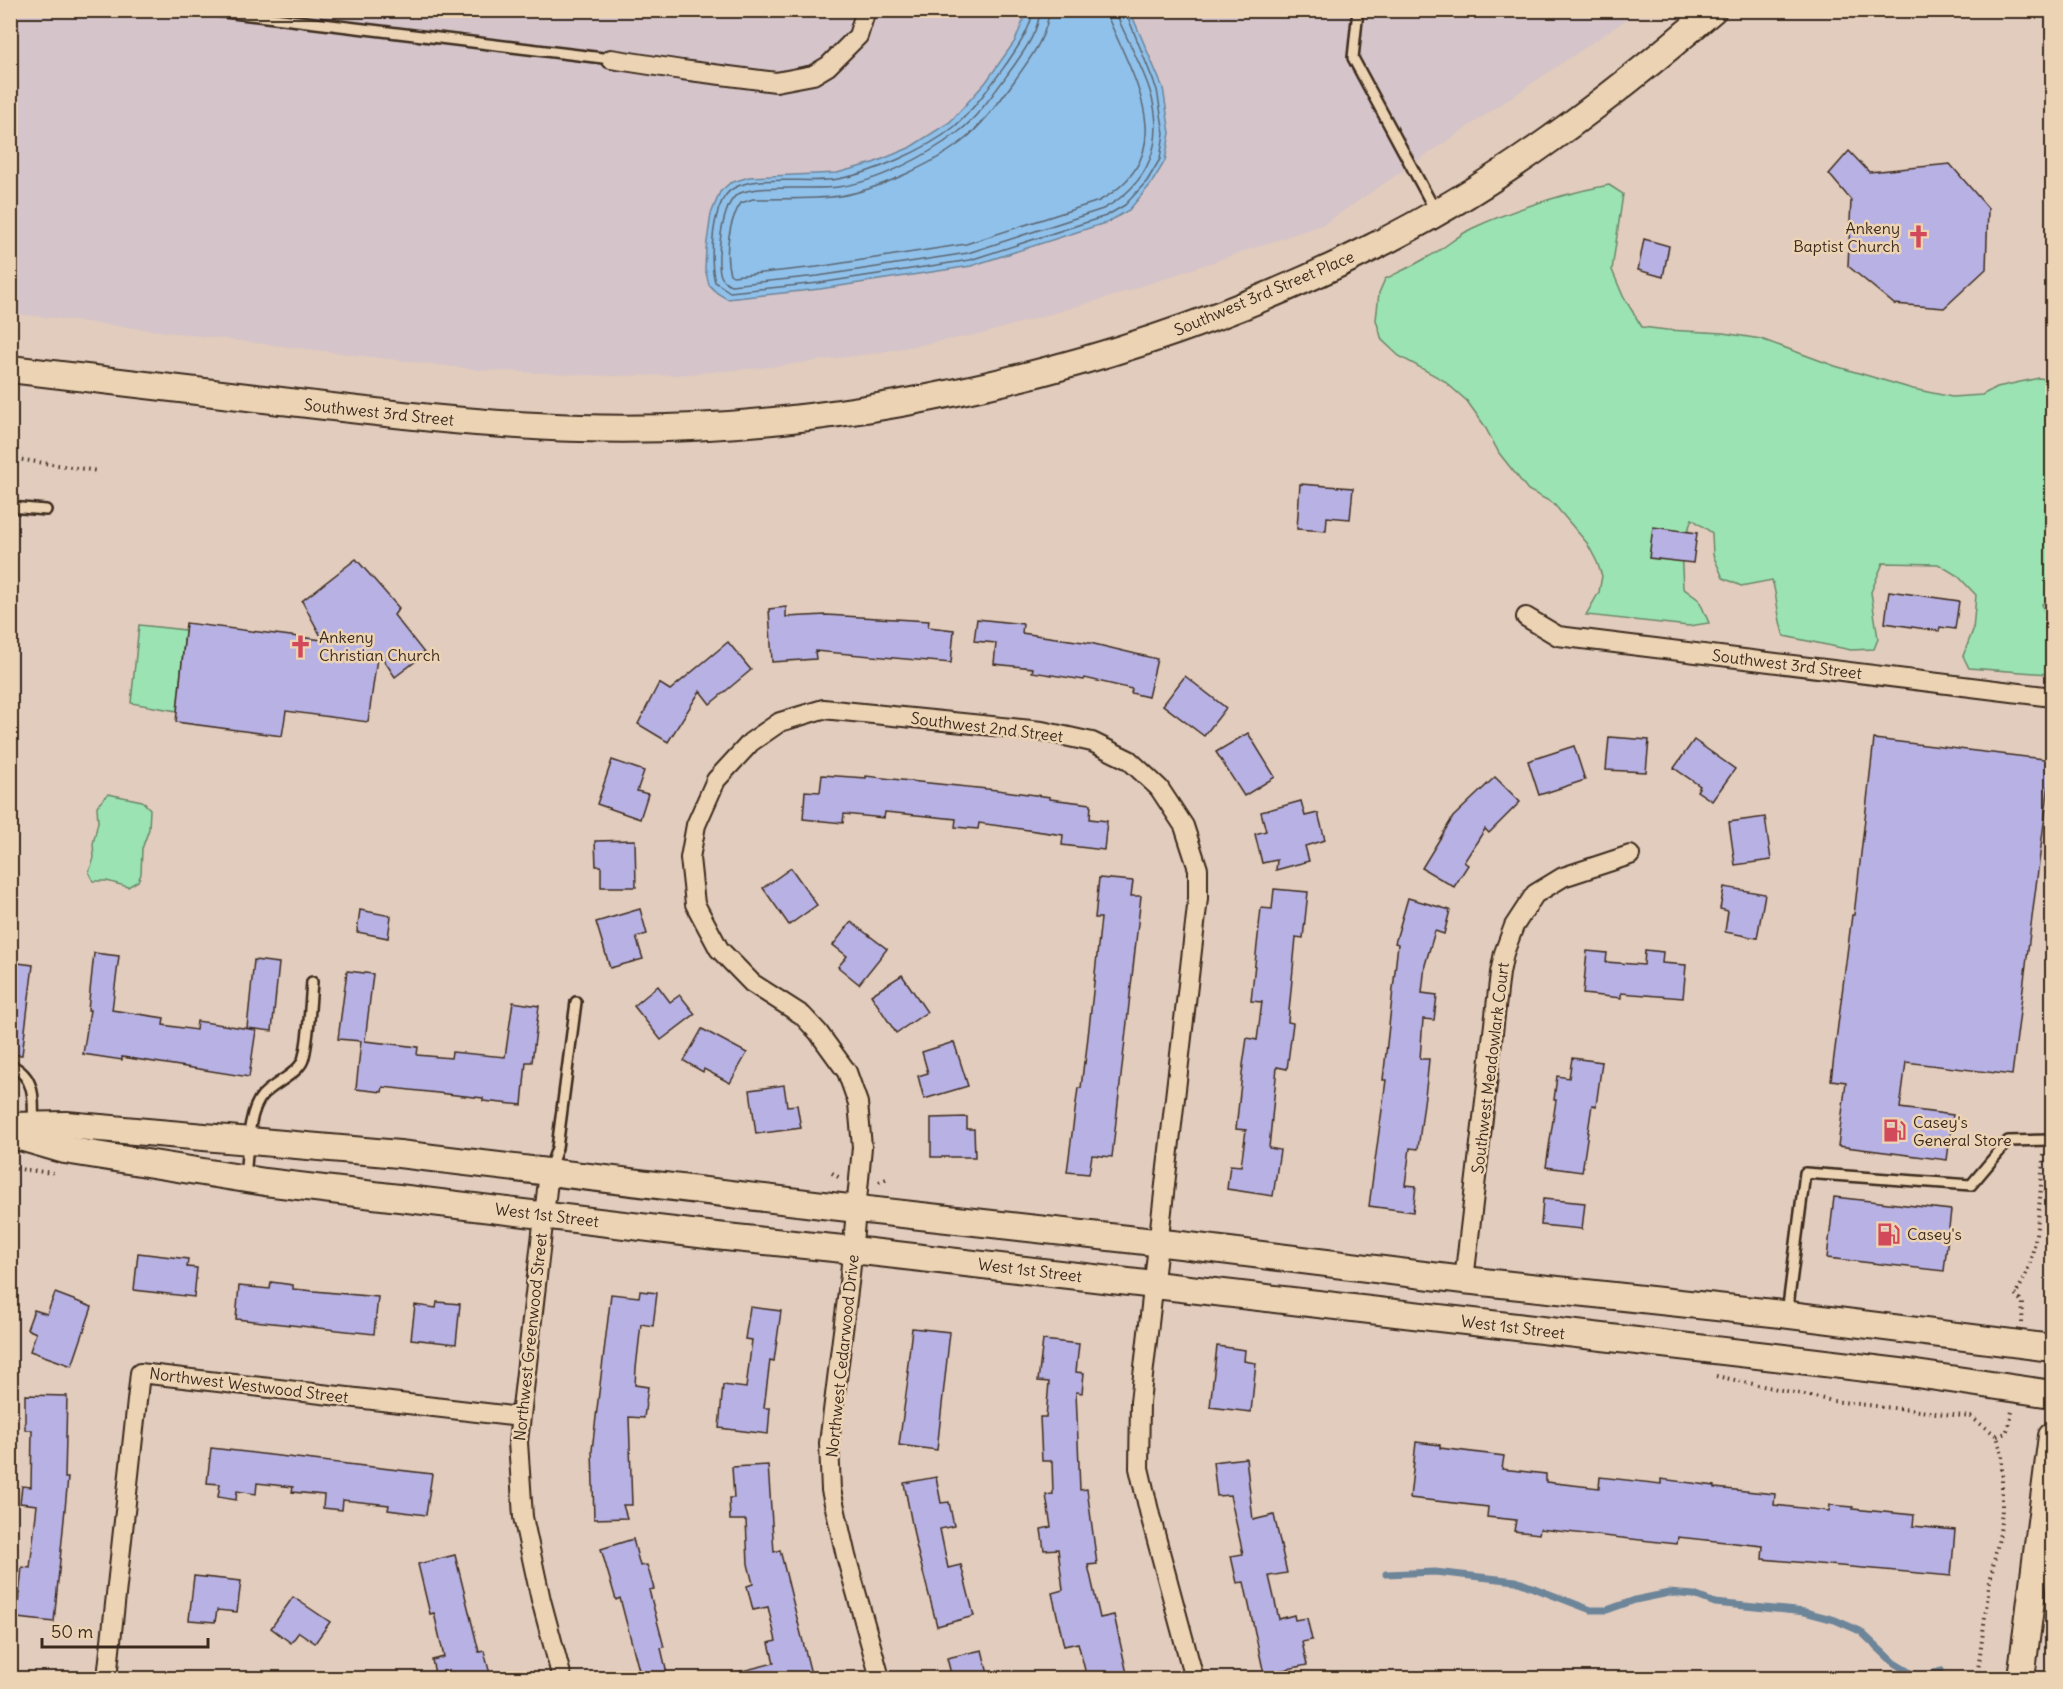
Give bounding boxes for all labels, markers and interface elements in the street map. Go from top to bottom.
place label: Ankeny Baptist Church [1793,218,1900,256]
church icon: Ankeny Baptist Church [1905,224,1931,250]
street label: Southwest 3rd Street Place [1171,246,1357,340]
street label: Southwest 3rd Street [303,394,456,430]
place label: Ankeny Christian Church [319,627,440,665]
church icon: Ankeny Christian Church [288,633,314,659]
street label: Southwest 3rd Street [1711,645,1864,683]
street label: Southwest 2nd Street [910,708,1065,746]
street label: Southwest Meadowlark Court [1467,961,1513,1175]
place label: Casey's General Store [1913,1112,2012,1150]
fuel station icon: Casey's General Store [1882,1118,1908,1144]
street label: West 1st Street [494,1199,601,1231]
fuel station icon: Casey's [1876,1221,1902,1247]
place label: Casey's [1907,1224,1962,1244]
street label: Northwest Greenwood Street [509,1231,551,1442]
street label: Northwest Cedarwood Drive [821,1253,863,1459]
street label: West 1st Street [977,1254,1084,1286]
street label: West 1st Street [1460,1311,1567,1343]
street label: Northwest Westwood Street [148,1363,350,1407]
scale bar [42,1611,208,1649]
text: 50 m [51,1620,93,1643]

